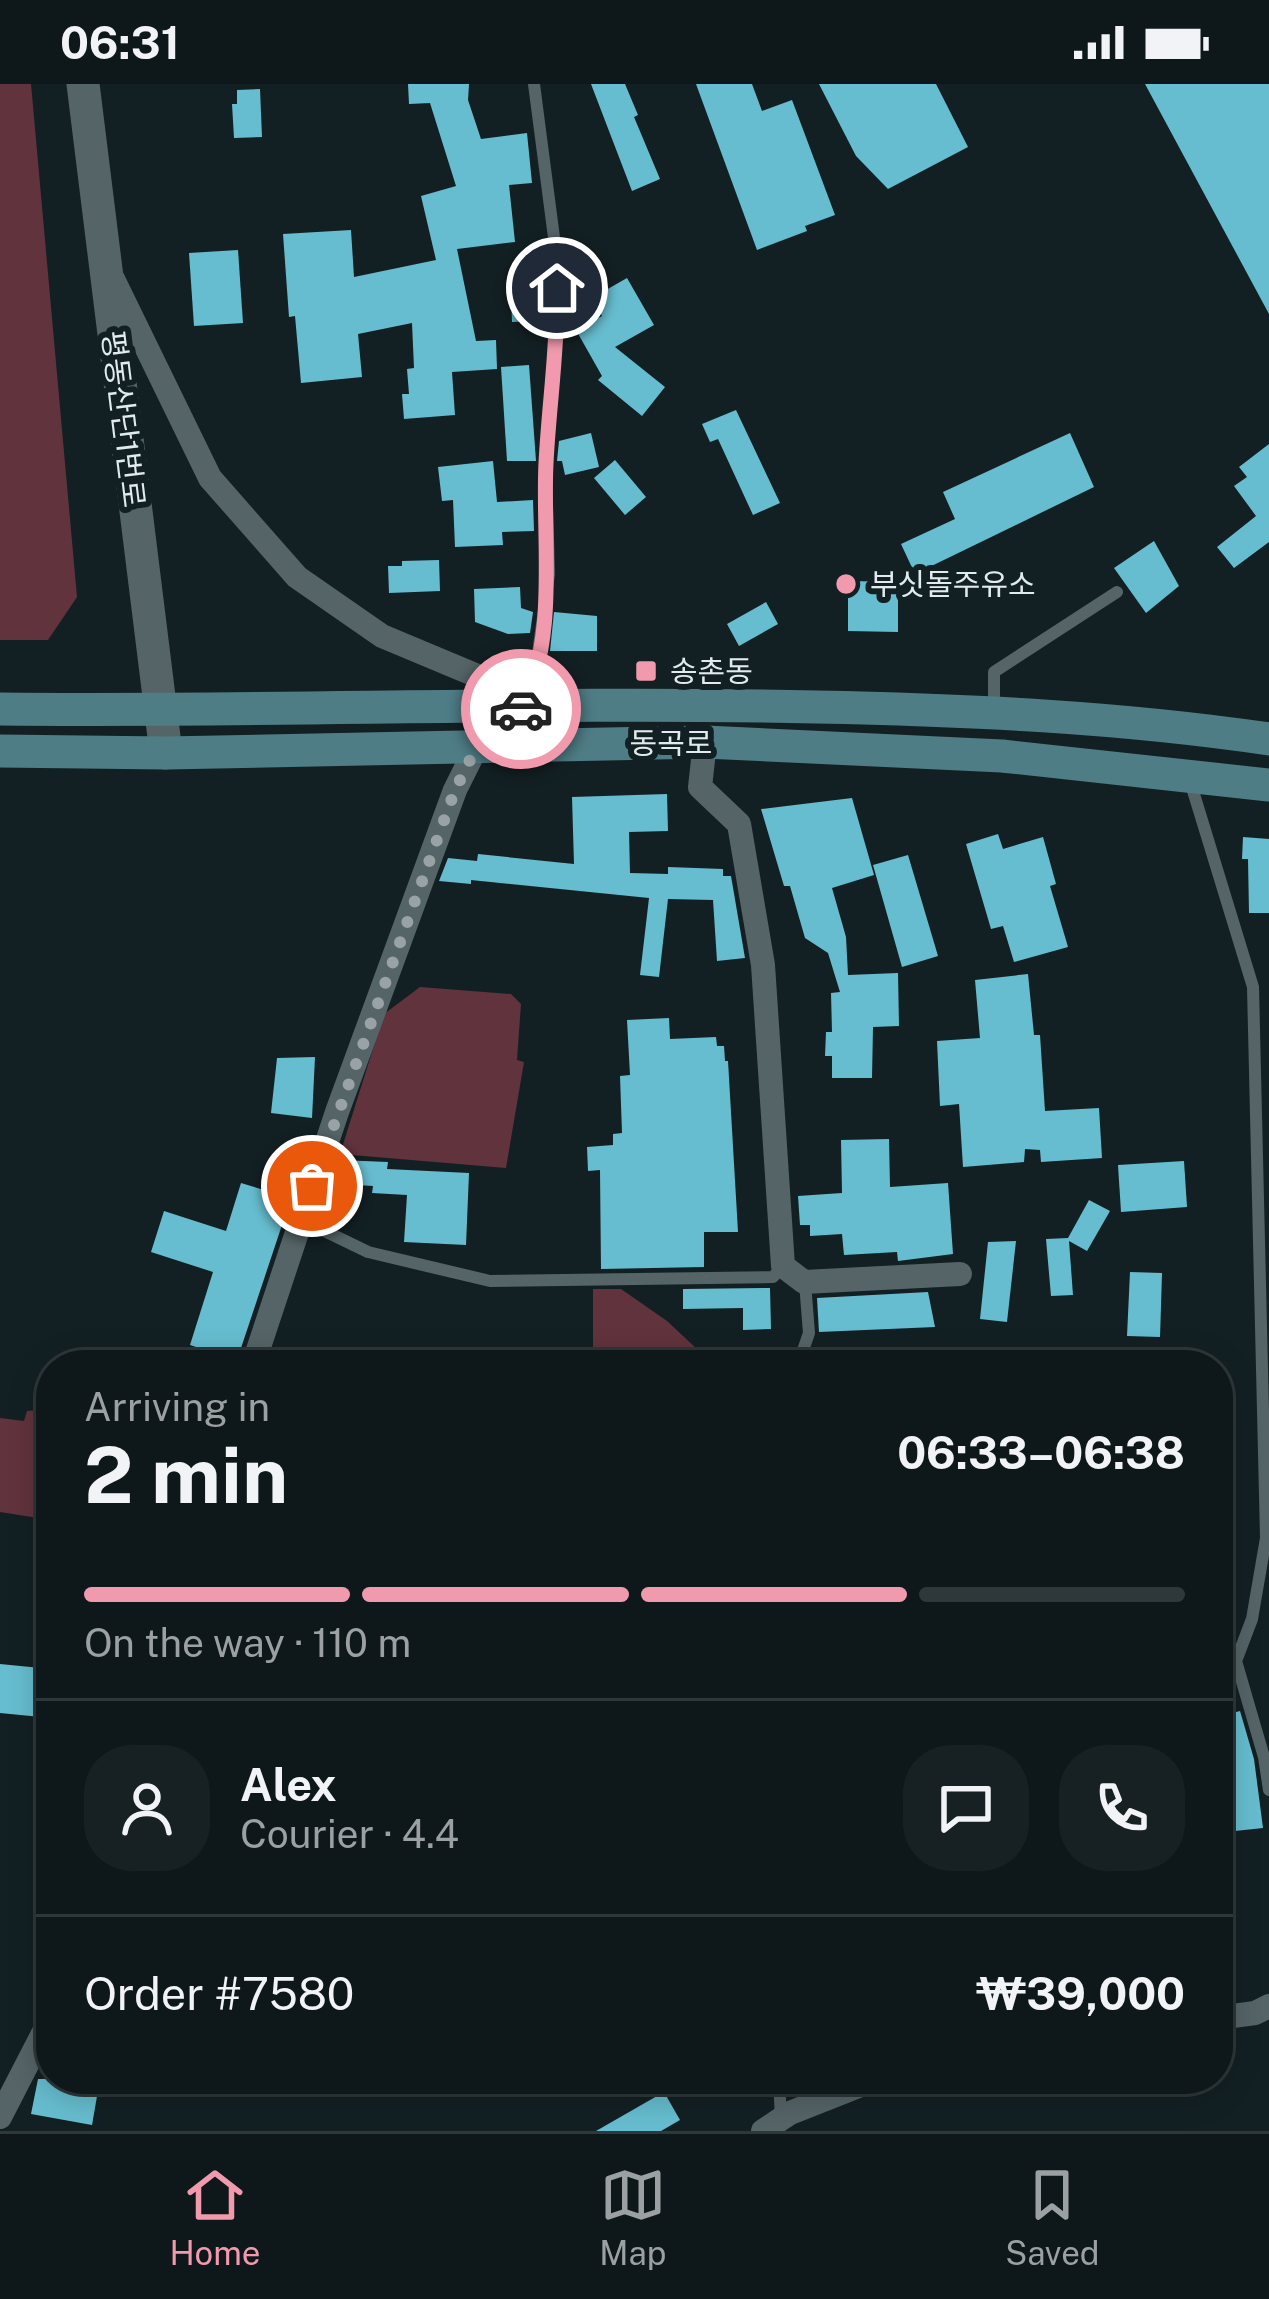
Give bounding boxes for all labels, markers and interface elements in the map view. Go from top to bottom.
text: 06:31 [60,16,180,69]
pin [506,237,608,339]
icon: home [524,255,590,321]
street label: 평동산단1번로 [95,329,153,509]
place label: 부싯돌주유소 [870,566,1036,602]
marker: 부싯돌주유소 [833,571,859,597]
courier [461,649,581,769]
place label: 송촌동 [670,653,753,689]
marker: 송촌동 [633,658,659,684]
icon: car [488,676,554,742]
street label: 동곡로 [630,725,712,761]
pin [261,1135,363,1237]
icon: bag [279,1153,345,1219]
text: Arriving in [84,1384,270,1430]
text: 06:33–06:38 [897,1426,1185,1479]
text: 2 min [84,1429,288,1521]
text: On the way · 110 m [84,1620,411,1666]
button: person [84,1745,210,1871]
button: chat [903,1745,1029,1871]
button: phone [1059,1745,1185,1871]
text: Alex [240,1758,337,1811]
text: Courier · 4.4 [240,1811,459,1857]
text: Order #7580 [84,1967,354,2020]
text: ₩39,000 [976,1967,1185,2020]
tab: Home [169,2162,260,2272]
tab: Map [599,2162,666,2272]
tab: Saved [1005,2162,1100,2272]

